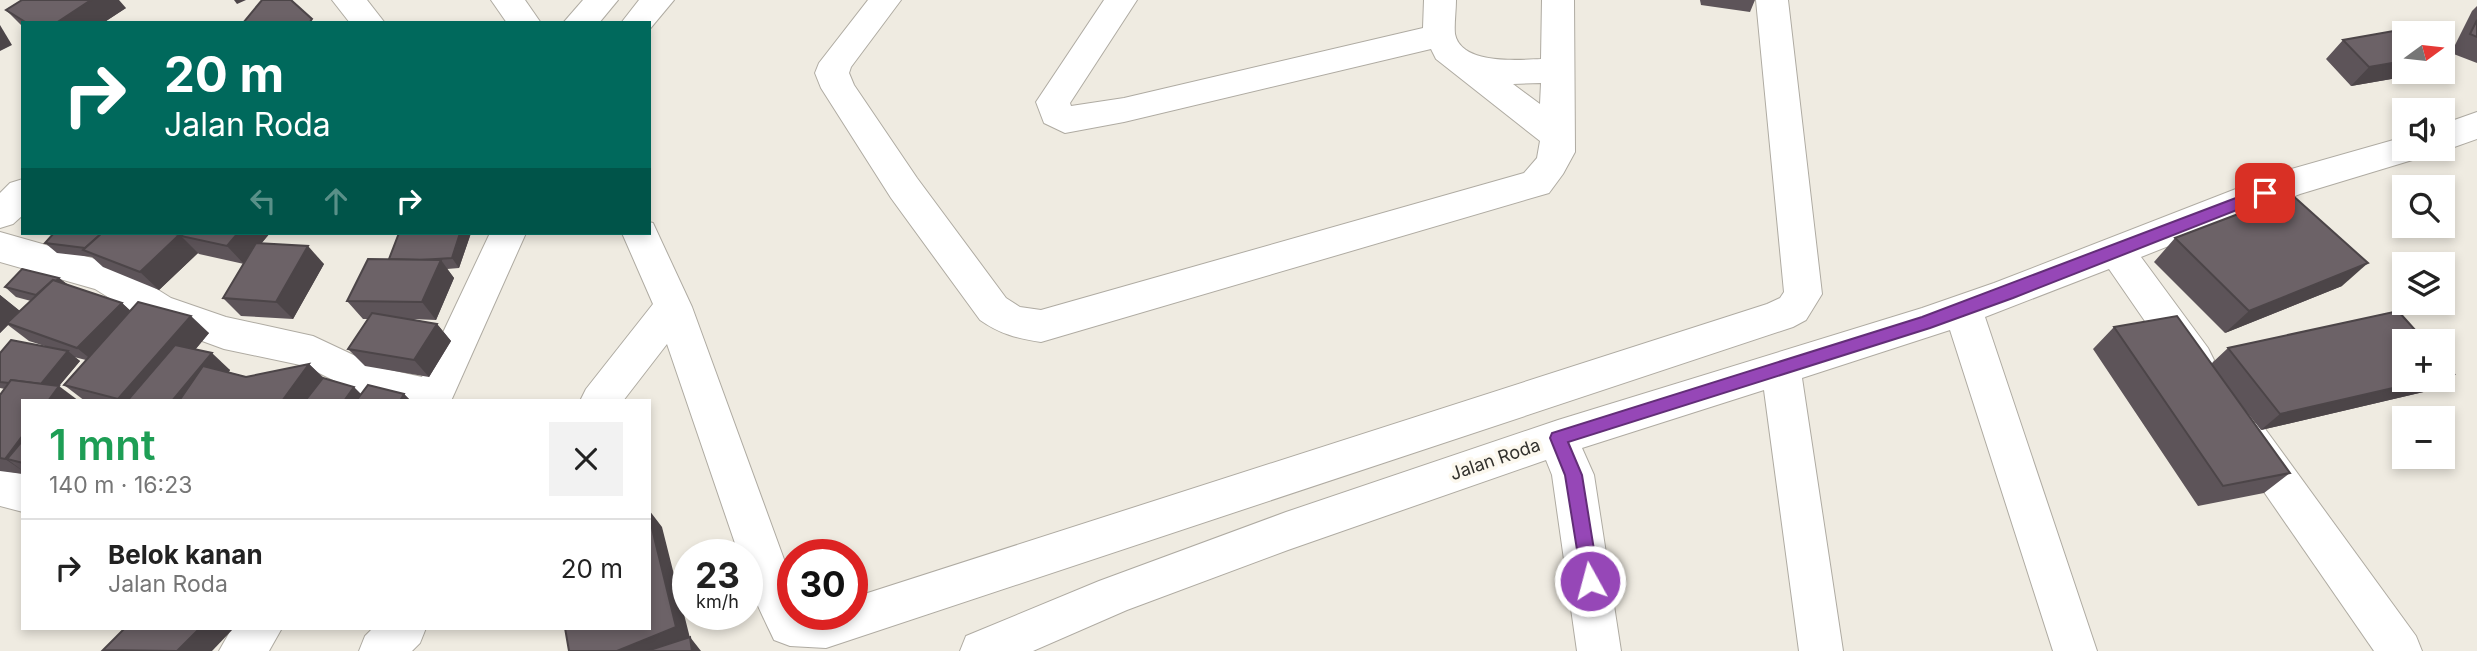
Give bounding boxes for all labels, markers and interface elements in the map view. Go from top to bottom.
north arrow [2392,21,2455,84]
map controls [2392,21,2455,469]
text: 20 m [164,45,284,104]
icon: right [49,49,140,140]
button: sound [2392,98,2455,161]
text: Jalan Roda [164,105,331,144]
pin [2235,163,2295,223]
icon: arrive [2246,174,2284,212]
button: search [2392,175,2455,238]
icon: left [244,182,282,220]
icon: ahead [317,182,355,220]
icon: right [390,182,428,220]
button: layers [2392,252,2455,315]
button: + [2392,329,2455,392]
button: − [2392,406,2455,469]
text: 1 mnt [49,419,156,470]
button: close [549,422,623,496]
street label: Jalan Roda [1447,434,1543,484]
text: 140 m · 16:23 [49,471,192,499]
text: Belok kanan [108,539,263,570]
speed limit sign: 30 [777,539,868,630]
position arrow [1553,544,1627,618]
icon: right [49,549,87,587]
text: 20 m [561,553,623,584]
text: 23 [695,554,740,596]
text: Jalan Roda [108,570,228,598]
text: km/h [696,591,739,612]

